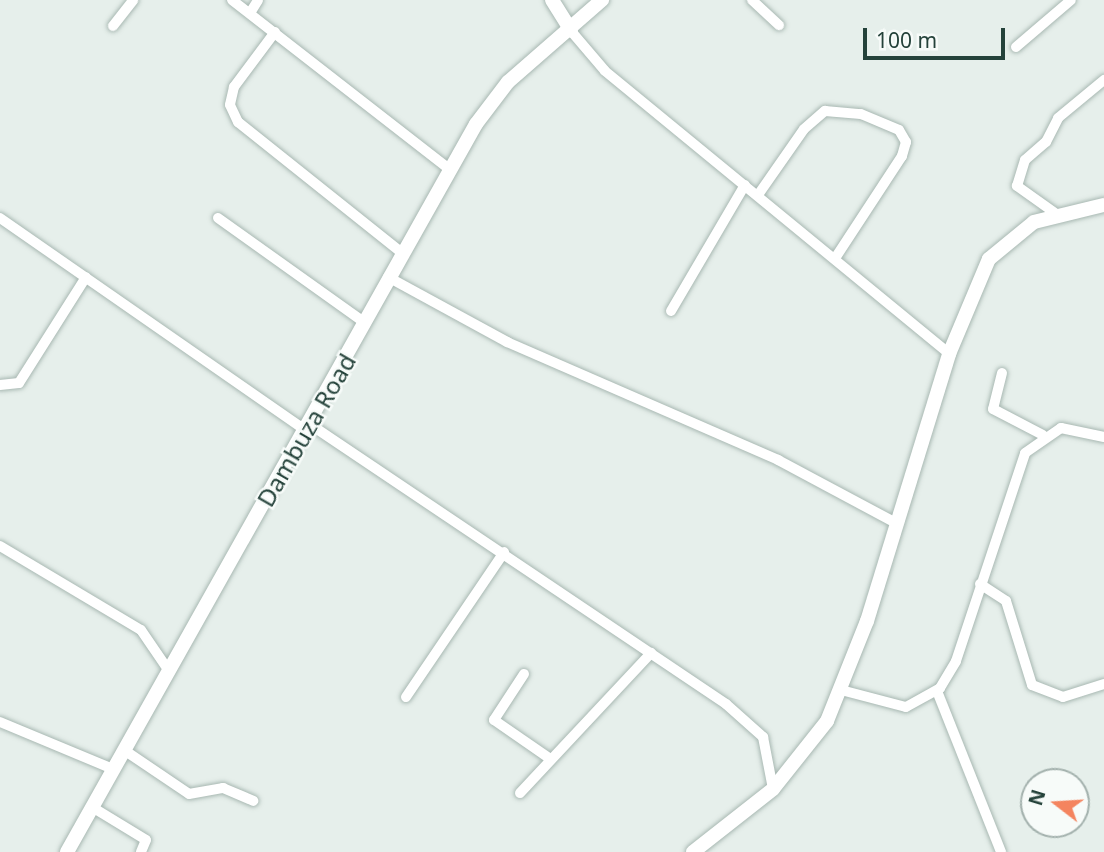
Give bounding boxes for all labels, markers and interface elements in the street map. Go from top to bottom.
scale bar [866,14,1008,58]
text: 100 m [876,26,937,54]
street label: Dambuza Road [251,348,361,512]
north arrow [1020,768,1090,838]
text: N [1022,786,1052,809]

